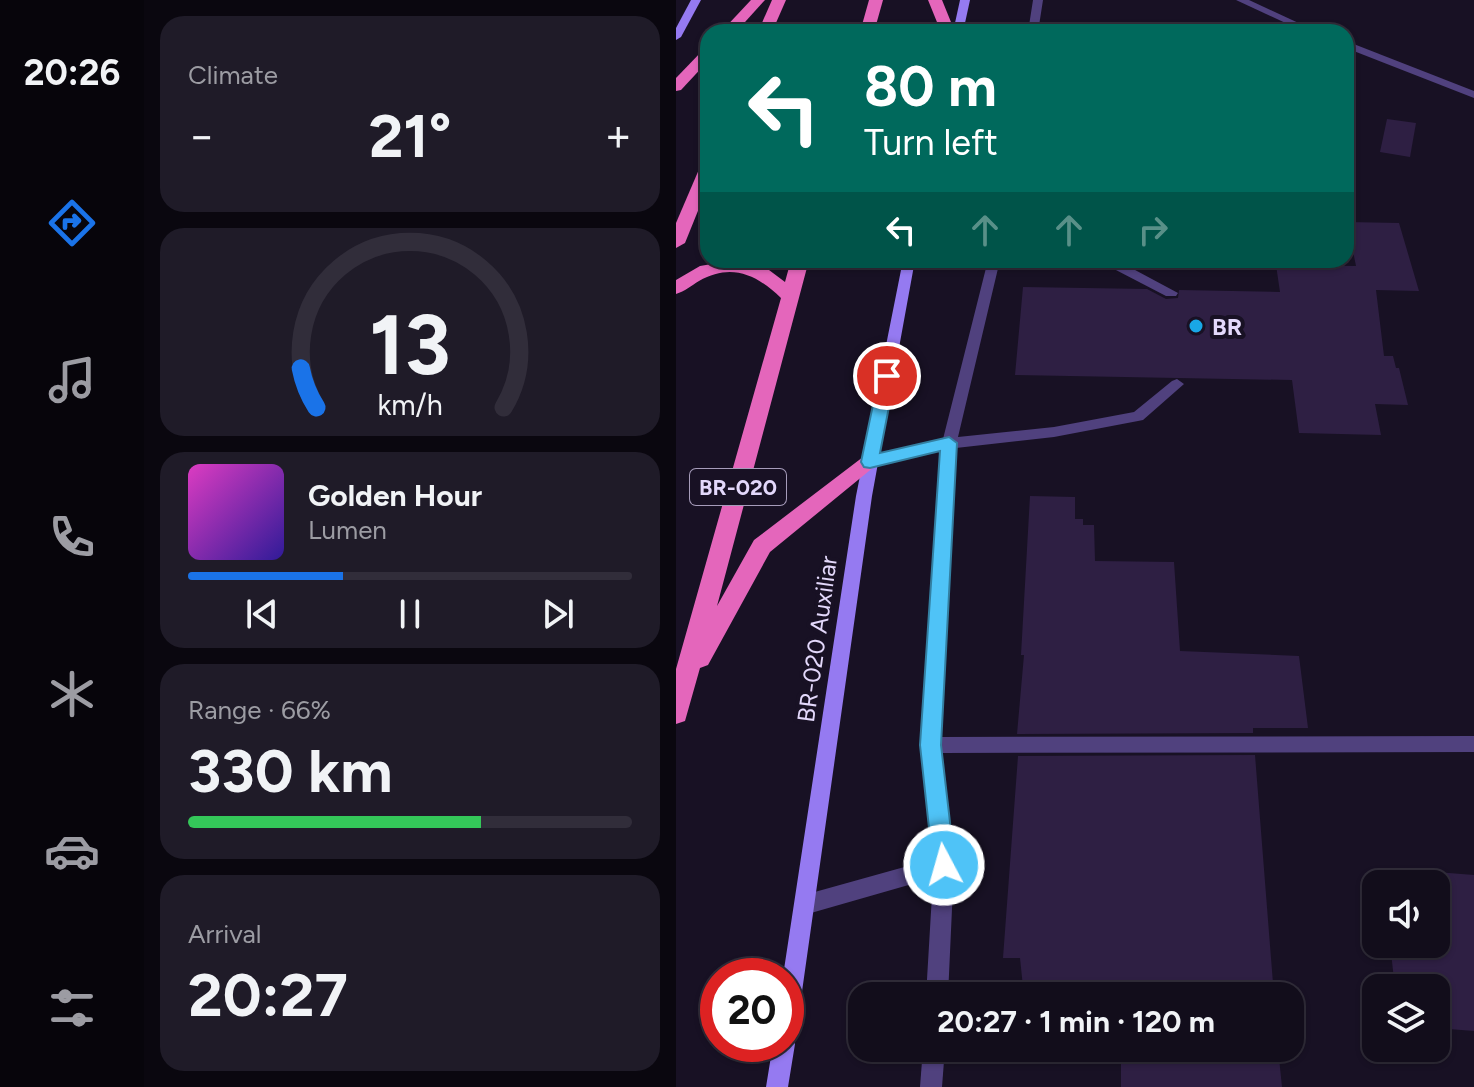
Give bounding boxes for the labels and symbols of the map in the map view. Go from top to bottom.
place label: BR [1212,312,1242,341]
marker: BR [1187,317,1205,335]
pin [853,342,921,410]
road number: BR-020 [690,469,786,505]
street label: BR-020 Auxiliar [791,554,843,724]
position arrow [902,823,986,907]
speed limit sign: 20 [700,958,804,1062]

